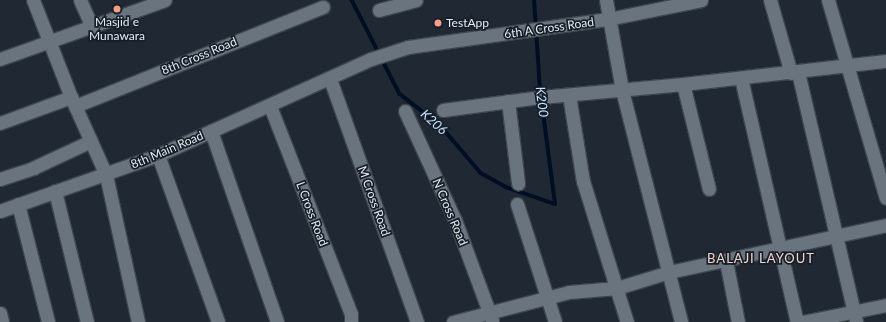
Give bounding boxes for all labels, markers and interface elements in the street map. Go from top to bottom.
marker: Masjid e Munawara [112,4,122,14]
place label: Masjid e Munawara [89,15,145,43]
street label: 6th A Cross Road [503,15,595,41]
place label: TestApp [446,16,489,30]
marker: TestApp [433,18,443,28]
street label: 8th Cross Road [159,34,239,78]
water label: K200 [532,86,552,118]
water label: K206 [418,106,450,138]
street label: 8th Main Road [129,128,205,172]
street label: M Cross Road [355,164,393,238]
street label: N Cross Road [429,176,471,248]
street label: L Cross Road [293,180,331,248]
district label: BALAJI LAYOUT [707,250,815,266]

